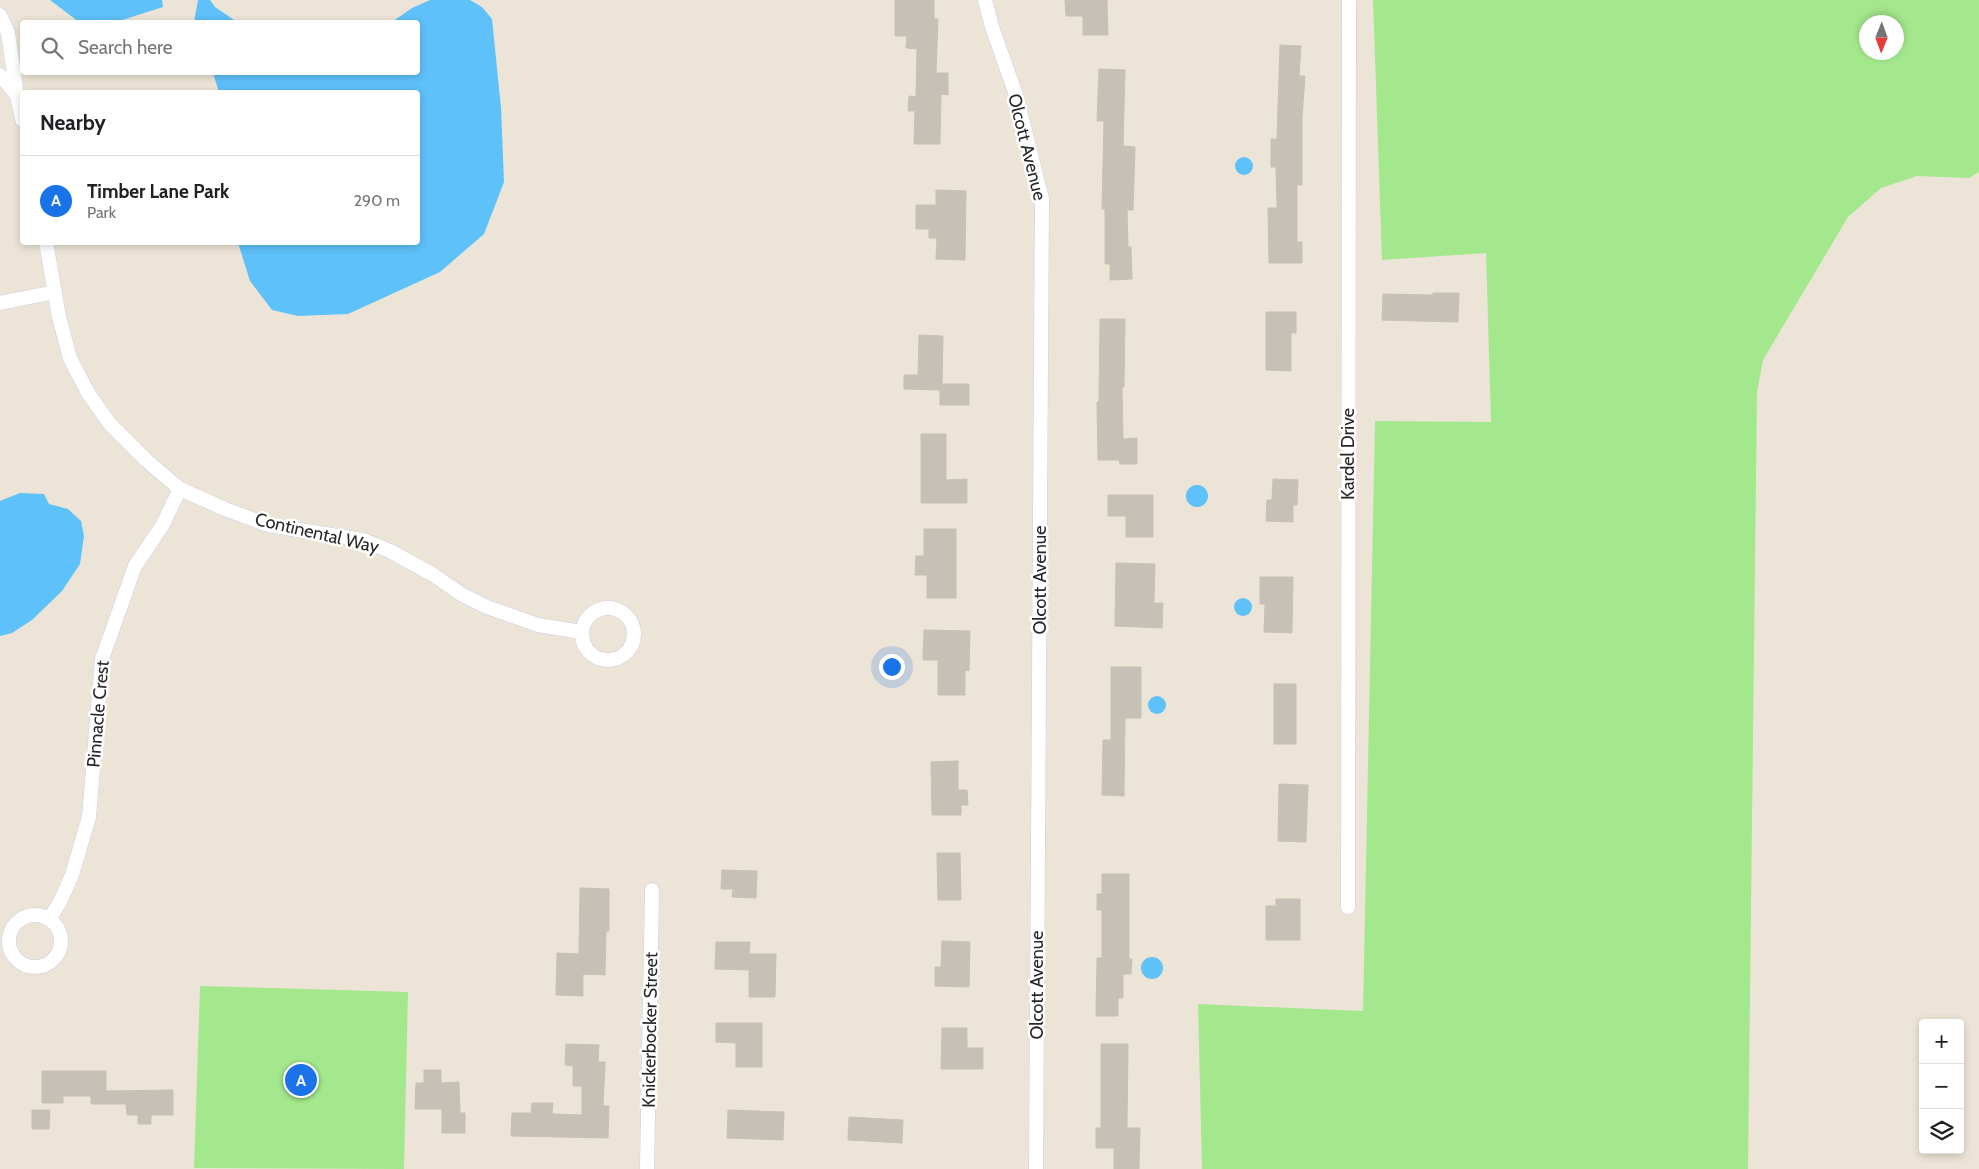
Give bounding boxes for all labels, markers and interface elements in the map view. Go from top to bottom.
north arrow [1859,15,1904,60]
search box [20,20,420,75]
icon: search [38,34,66,62]
text: Search here [78,36,172,59]
street label: Olcott Avenue [1003,91,1051,203]
text: Nearby [40,110,106,135]
text: Timber Lane Park [87,180,229,203]
text: A [51,191,61,210]
text: 290 m [354,191,400,210]
text: Park [87,203,116,222]
street label: Kardel Drive [1337,408,1359,500]
street label: Continental Way [253,508,381,558]
street label: Olcott Avenue [1029,526,1051,635]
your location [879,654,905,680]
street label: Pinnacle Crest [82,659,114,769]
street label: Olcott Avenue [1026,931,1048,1040]
street label: Knickerbocker Street [638,952,662,1108]
map controls [1919,1019,1964,1154]
button: + [1919,1019,1964,1064]
pin: A [285,1061,317,1099]
button: − [1919,1064,1964,1109]
button: layers [1919,1109,1964,1154]

